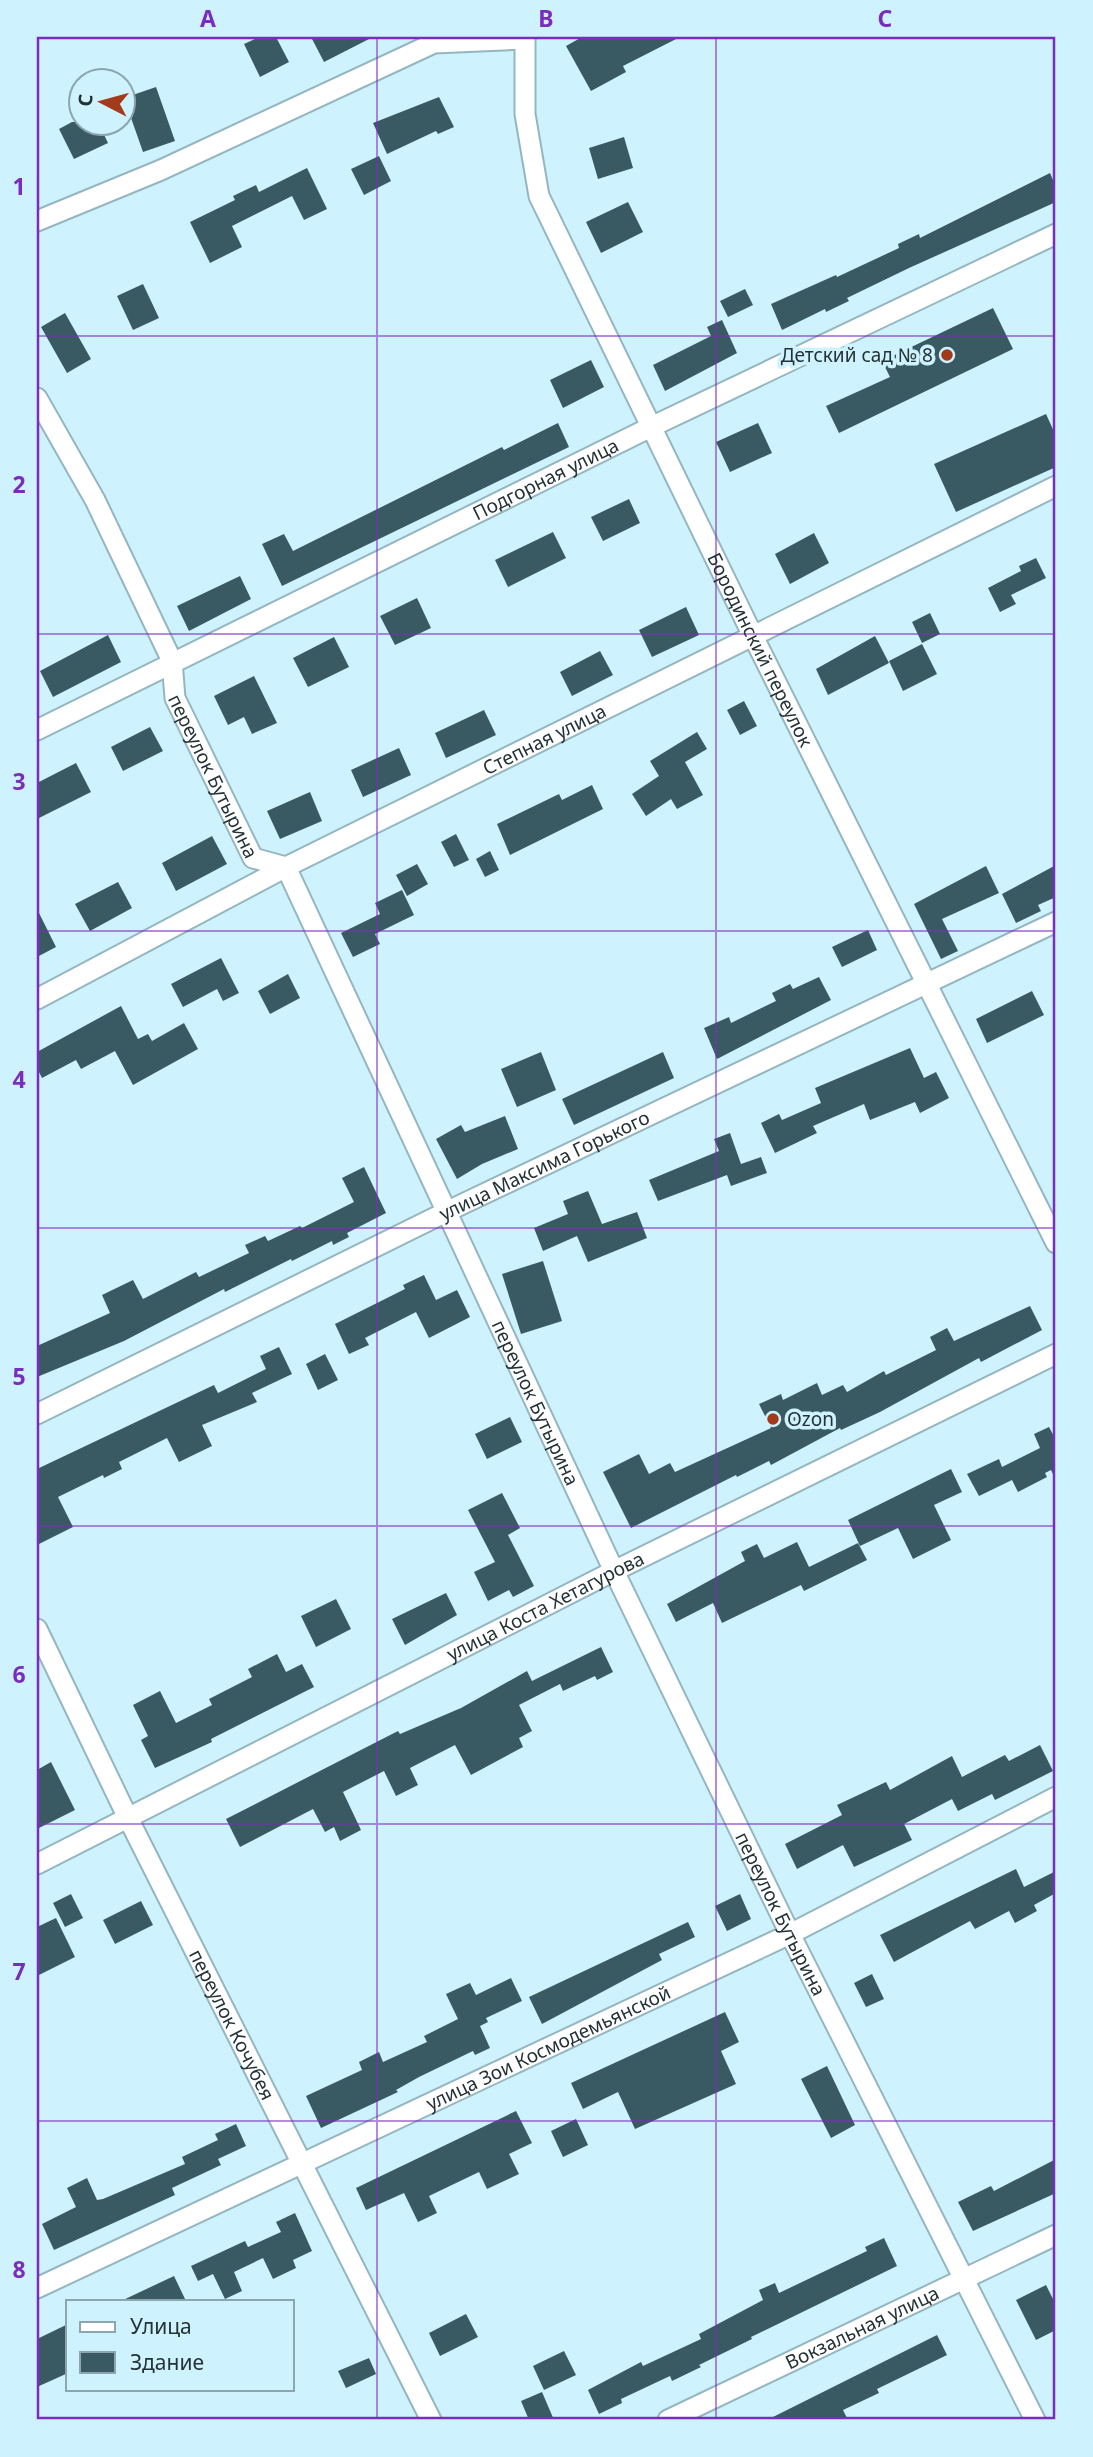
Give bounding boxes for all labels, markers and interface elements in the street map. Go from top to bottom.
text: A [200,2,216,34]
text: B [538,2,554,34]
text: C [878,2,893,34]
north arrow [66,66,136,136]
text: С [72,93,99,108]
text: 1 [12,170,26,202]
place label: Детский сад № 8 [781,342,933,368]
marker: Детский сад № 8 [939,347,955,363]
street label: Подгорная улица [468,432,623,526]
text: 2 [12,468,26,500]
street label: Бородинский переулок [701,548,819,751]
street label: переулок Бутырина [162,690,264,863]
street label: Степная улица [478,698,611,781]
text: 3 [12,765,26,797]
text: 4 [12,1063,26,1095]
street label: улица Максима Горького [435,1104,654,1226]
street label: переулок Бутырина [486,1316,585,1490]
text: 5 [12,1360,26,1392]
place label: Ozon [787,1406,834,1432]
marker: Ozon [765,1411,781,1427]
street label: улица Коста Хетагурова [442,1545,648,1667]
text: 6 [12,1658,26,1690]
street label: переулок Бутырина [729,1827,832,2000]
street label: переулок Кочубея [183,1945,281,2104]
text: 7 [12,1955,26,1987]
street label: улица Зои Космодемьянской [422,1979,675,2116]
text: 8 [12,2253,26,2285]
street label: Вокзальная улица [781,2280,943,2375]
legend [66,2300,294,2390]
text: Улица [130,2312,192,2340]
text: Здание [130,2348,204,2376]

